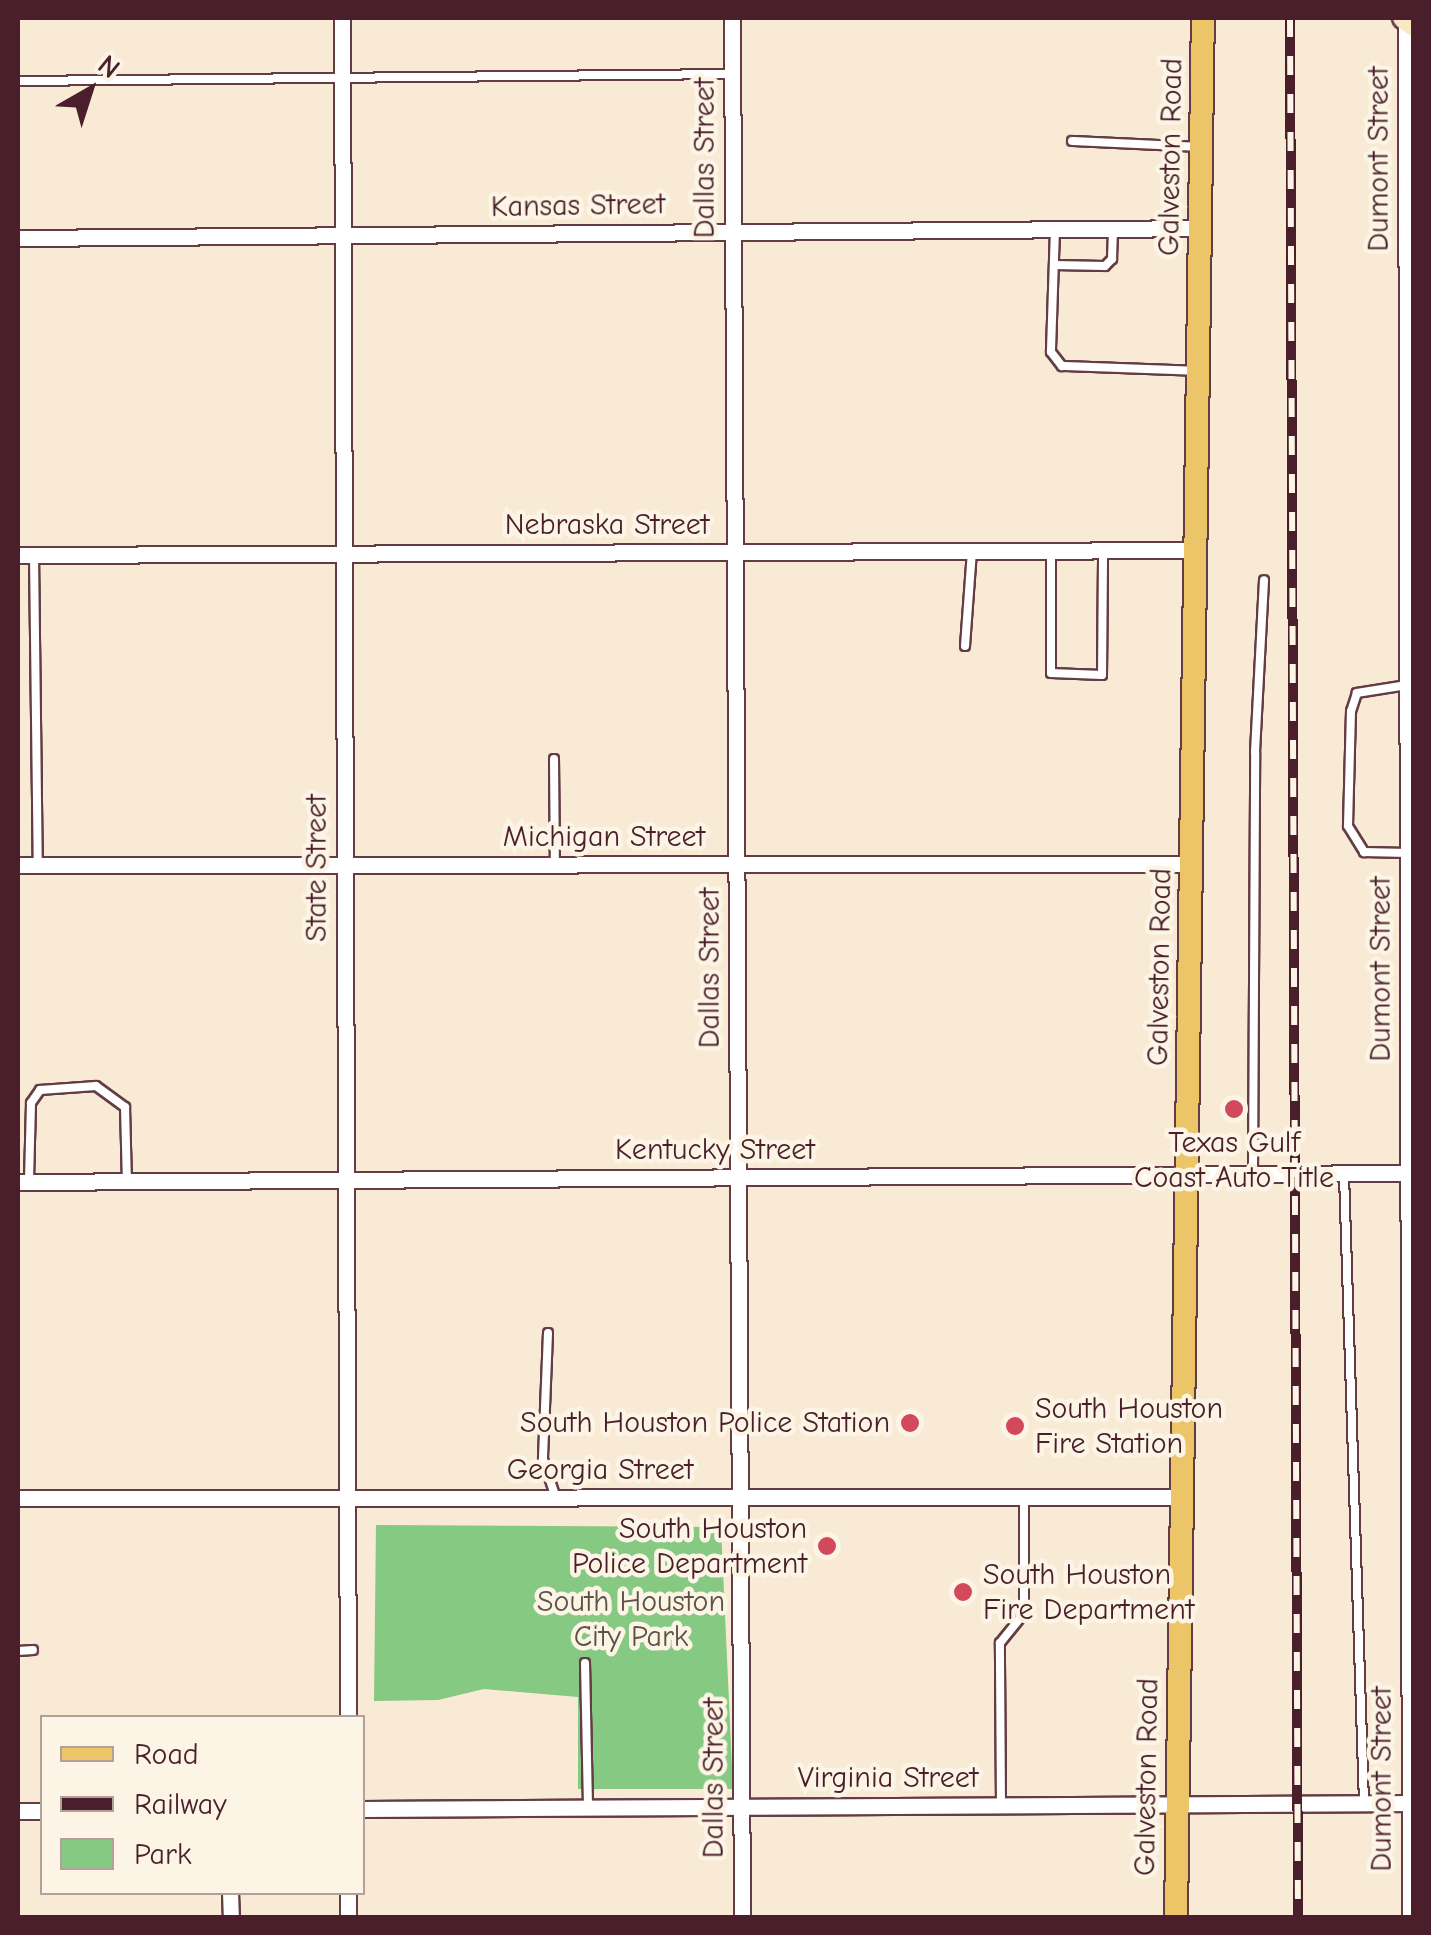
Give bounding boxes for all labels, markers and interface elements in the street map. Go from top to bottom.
north arrow [40,40,140,140]
text: N [92,48,126,85]
street label: Galveston Road [1151,58,1191,256]
street label: Dumont Street [1361,66,1397,252]
street label: Dallas Street [687,78,723,238]
street label: Kansas Street [491,186,665,226]
street label: Nebraska Street [505,507,709,543]
street label: State Street [299,794,335,942]
street label: Michigan Street [503,819,705,855]
street label: Galveston Road [1140,868,1180,1066]
street label: Dumont Street [1363,876,1399,1062]
street label: Dallas Street [692,888,728,1048]
marker: Texas Gulf Coast Auto Title [1223,1098,1245,1120]
place label: Texas Gulf Coast Auto Title [1134,1125,1334,1196]
street label: Kentucky Street [615,1132,815,1168]
place label: South Houston Fire Station [1035,1391,1223,1462]
place label: South Houston Police Station [520,1405,890,1441]
marker: South Houston Police Station [899,1412,921,1434]
marker: South Houston Fire Station [1004,1415,1026,1437]
street label: Georgia Street [507,1452,693,1488]
place label: South Houston Police Department [572,1511,807,1582]
marker: South Houston Police Department [816,1535,838,1557]
place label: South Houston Fire Department [983,1557,1194,1628]
marker: South Houston Fire Department [952,1581,974,1603]
park label: South Houston City Park [537,1584,725,1654]
street label: Galveston Road [1127,1678,1167,1876]
street label: Dumont Street [1364,1686,1400,1872]
street label: Dallas Street [696,1698,732,1858]
legend [40,1715,365,1895]
text: Road [134,1737,199,1772]
street label: Virginia Street [798,1760,978,1796]
text: Railway [134,1787,227,1822]
text: Park [134,1837,191,1872]

